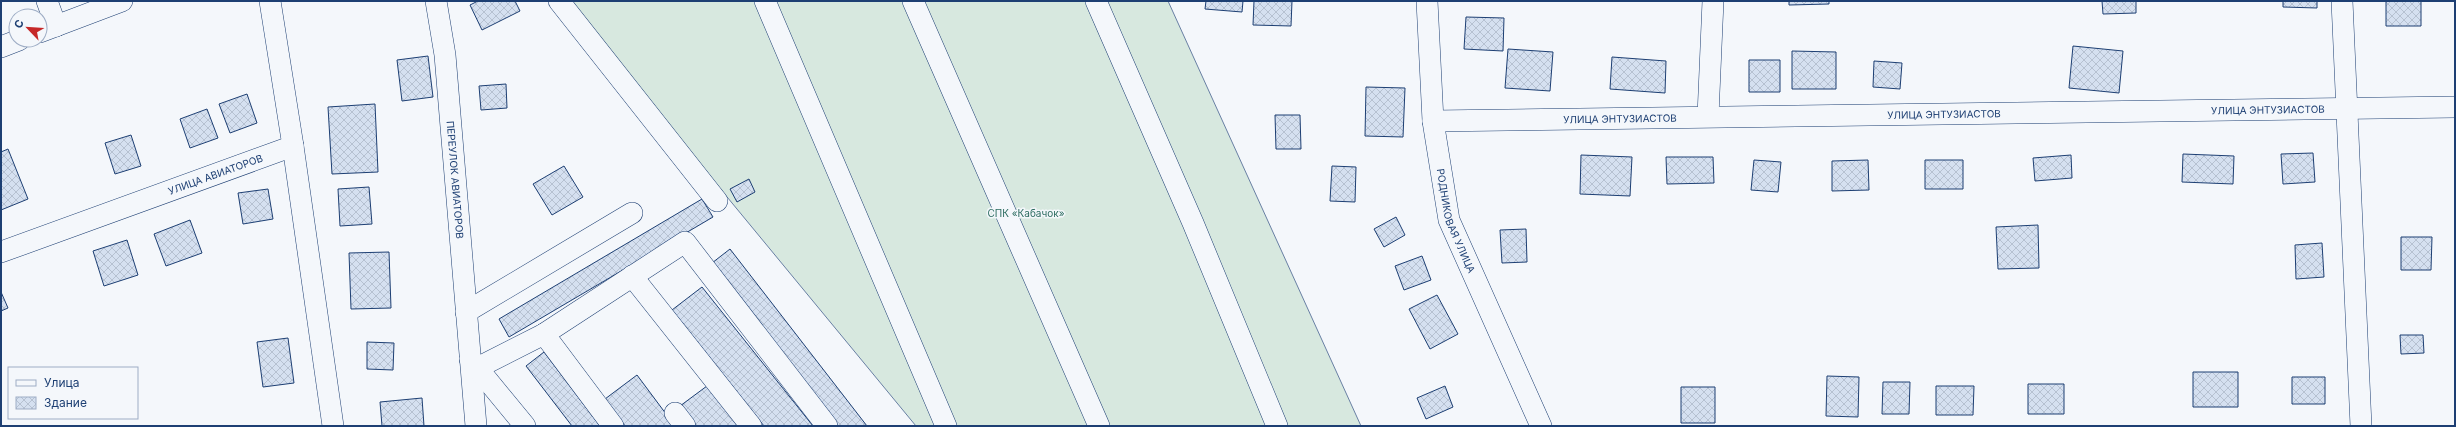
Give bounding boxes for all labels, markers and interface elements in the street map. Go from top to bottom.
north arrow [8,8,48,48]
text: С [11,17,27,30]
street label: УЛИЦА ЭНТУЗИАСТОВ [2211,103,2325,116]
street label: УЛИЦА ЭНТУЗИАСТОВ [1887,107,2001,121]
street label: УЛИЦА ЭНТУЗИАСТОВ [1563,112,1677,125]
street label: ПЕРЕУЛОК АВИАТОРОВ [445,120,466,239]
street label: УЛИЦА АВИАТОРОВ [166,152,264,197]
street label: РОДНИКОВАЯ УЛИЦА [1435,168,1478,275]
park label: СПК «Кабачок» [988,207,1065,219]
legend [8,367,138,419]
text: Улица [44,375,79,390]
text: Здание [44,395,87,410]

